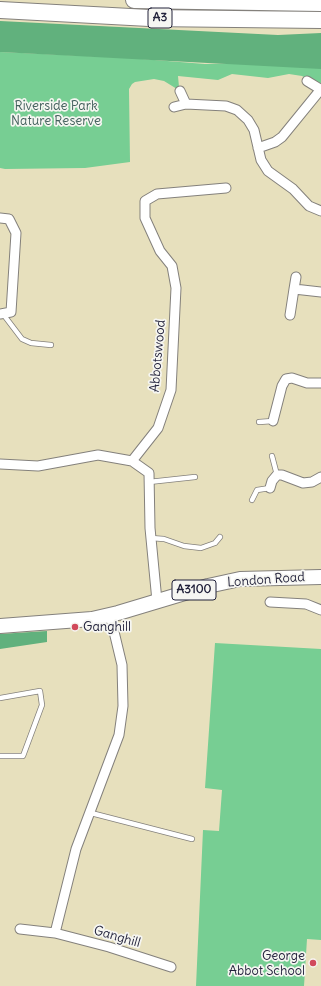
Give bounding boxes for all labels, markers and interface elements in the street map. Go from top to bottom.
road number: A3 [148,8,172,28]
park label: Riverside Park Nature Reserve [11,98,101,129]
street label: Abbotswood [147,319,169,393]
street label: London Road [227,570,305,590]
road number: A3100 [172,580,216,600]
place label: Ganghill [83,619,131,635]
marker: Ganghill [70,622,80,632]
street label: Ganghill [92,923,142,951]
place label: George Abbot School [229,948,305,979]
marker: George Abbot School [308,958,318,968]

